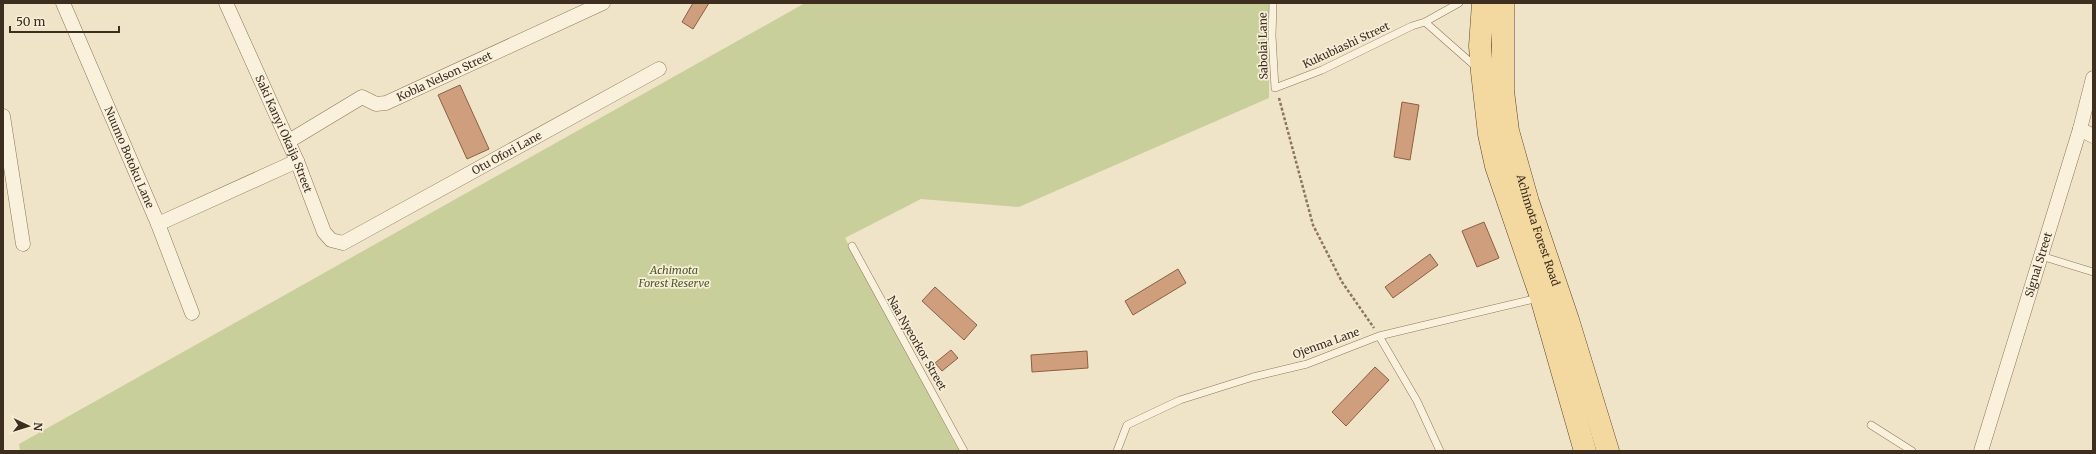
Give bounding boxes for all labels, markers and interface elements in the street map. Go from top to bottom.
scale bar [10,8,119,34]
street label: Sabolai Lane [1255,12,1271,80]
text: 50 m [16,14,45,29]
street label: Kukubiashi Street [1300,18,1392,71]
street label: Kobla Nelson Street [394,48,495,104]
street label: Saki Kanyi Okaija Street [252,73,316,195]
street label: Nuumo Botoku Lane [101,105,157,210]
street label: Otu Ofori Lane [469,128,544,178]
street label: Achimota Forest Road [1513,172,1563,288]
street label: Signal Street [2022,230,2055,299]
park label: Achimota Forest Reserve [637,263,710,290]
street label: Naa Nyeorkor Street [884,293,950,393]
street label: Ojenma Lane [1291,324,1361,362]
north arrow [8,406,48,446]
text: N [31,422,45,432]

